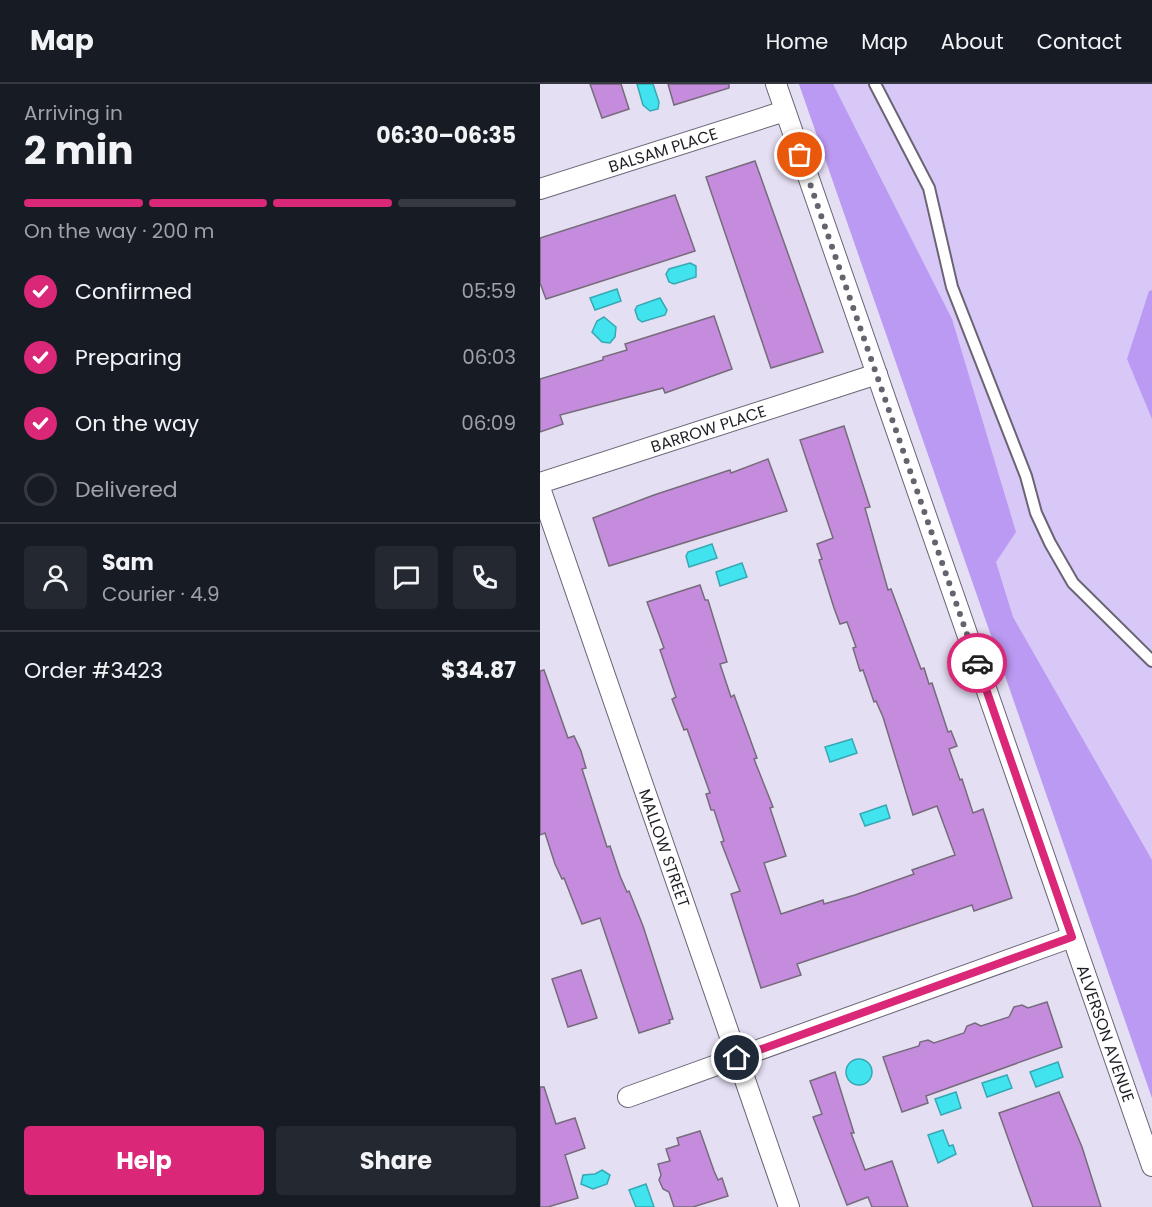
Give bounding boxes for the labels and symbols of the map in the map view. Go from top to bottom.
street label: BALSAM PLACE [605,122,720,178]
pin [774,129,825,180]
street label: BARROW PLACE [648,399,769,458]
courier [947,633,1007,693]
street label: MALLOW STREET [634,786,696,911]
street label: ALVERSON AVENUE [1071,961,1140,1105]
pin [711,1032,762,1083]

